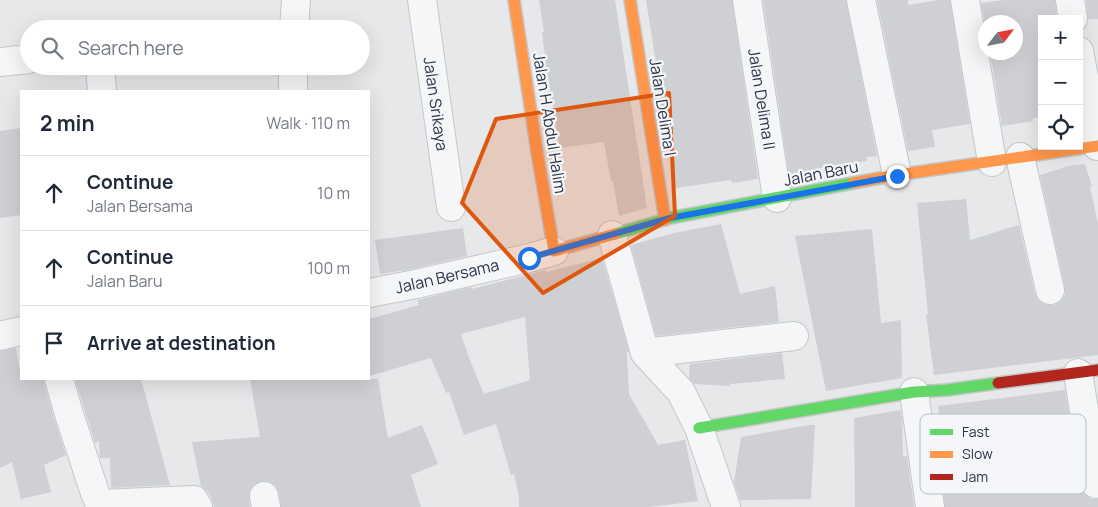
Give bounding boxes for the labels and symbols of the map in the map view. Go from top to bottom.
north arrow [978,15,1023,60]
street label: Jalan Delima II [743,47,781,151]
street label: Jalan H Abdul Halim [528,51,572,195]
street label: Jalan Srikaya [419,56,453,152]
street label: Jalan Delima I [644,57,682,157]
street label: Jalan Baru [782,155,860,191]
route end [886,165,909,188]
route start [518,247,541,270]
street label: Jalan Bersama [393,253,501,299]
legend [920,414,1086,494]
text: Fast [962,422,990,441]
text: Slow [962,444,993,463]
text: Jam [962,467,988,486]

